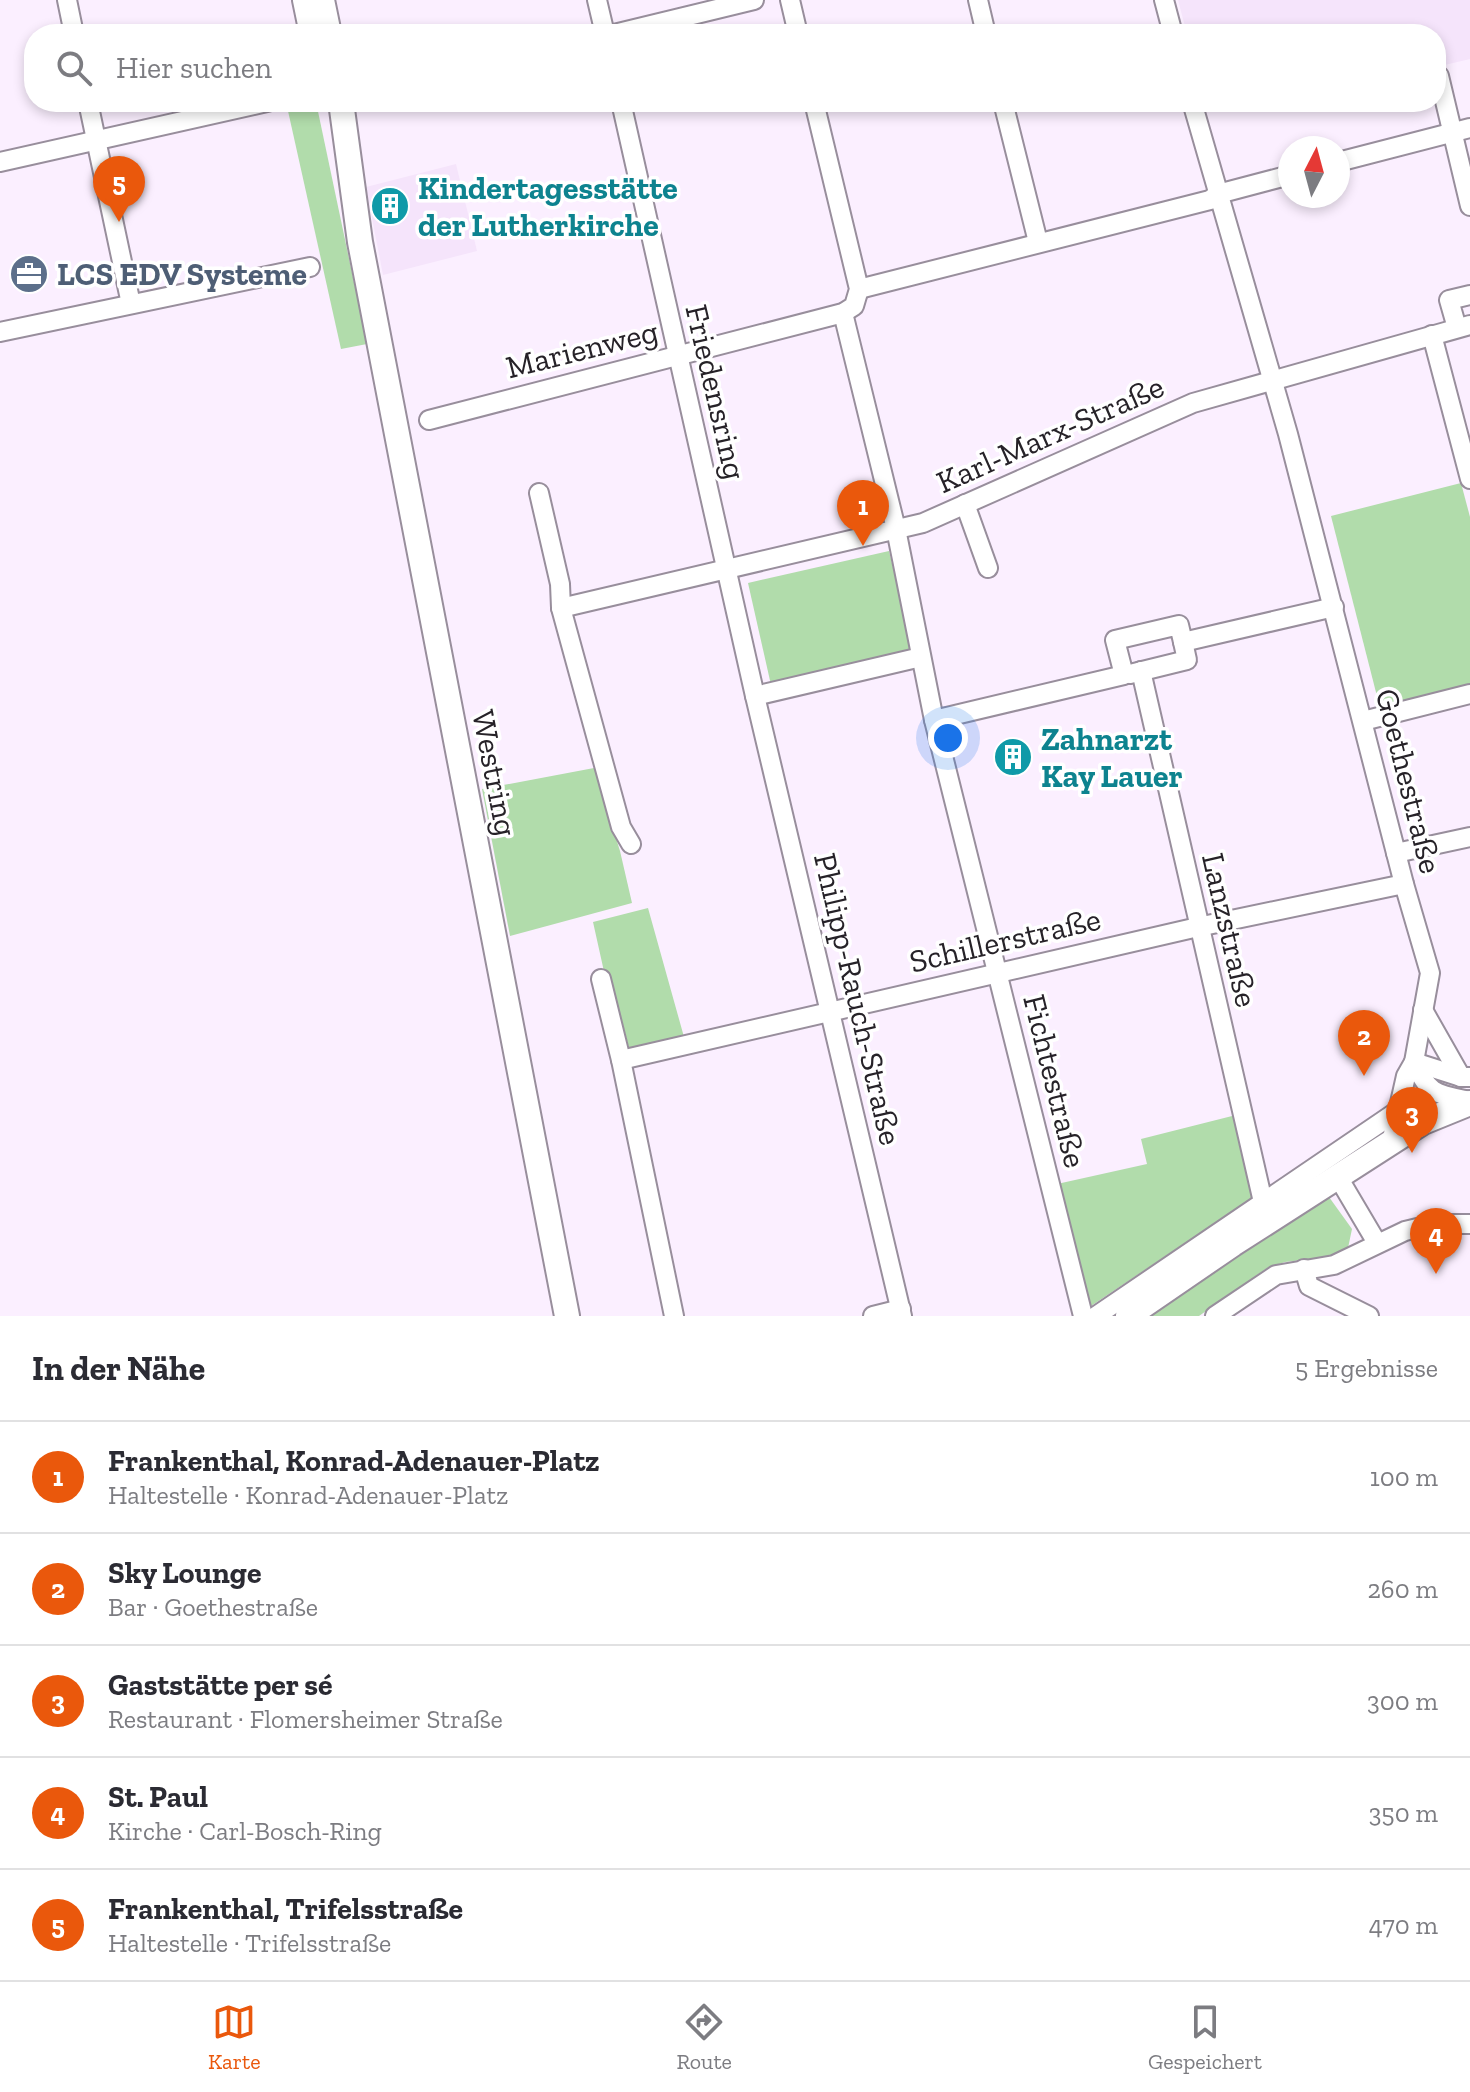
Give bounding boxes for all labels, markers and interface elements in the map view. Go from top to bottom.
search box [24,24,1446,112]
icon: search [52,46,96,90]
text: Hier suchen [116,50,272,86]
north arrow [1278,136,1350,208]
pin: 5 [93,156,145,222]
place label: Kindertagesstätte der Lutherkirche [418,169,678,244]
building icon: Kindertagesstätte der Lutherkirche [369,185,411,227]
office icon: LCS EDV Systeme [8,253,50,295]
place label: LCS EDV Systeme [57,255,307,293]
street label: Friedensring [677,301,755,483]
street label: Marienweg [502,312,662,386]
street label: Karl-Marx-Straße [931,367,1169,501]
pin: 1 [837,480,889,546]
street label: Goethestraße [1368,685,1450,877]
street label: Westring [464,707,526,839]
your location [928,718,968,758]
place label: Zahnarzt Kay Lauer [1041,720,1183,795]
building icon: Zahnarzt Kay Lauer [992,736,1034,778]
street label: Philipp-Rauch-Straße [806,849,910,1149]
street label: Lanzstraße [1194,849,1266,1011]
street label: Schillerstraße [906,900,1104,980]
street label: Fichtestraße [1015,990,1095,1172]
pin: 2 [1338,1010,1390,1076]
pin: 3 [1386,1087,1438,1153]
pin: 4 [1410,1208,1462,1274]
text: In der Nähe [32,1348,205,1389]
text: 5 Ergebnisse [1295,1352,1438,1384]
text: Frankenthal, Konrad-Adenauer-Platz [108,1443,600,1479]
text: 1 [53,1461,63,1493]
text: 100 m [1370,1461,1438,1493]
text: Haltestelle · Konrad-Adenauer-Platz [108,1479,508,1511]
text: Sky Lounge [108,1555,261,1591]
text: 2 [51,1573,65,1605]
text: 260 m [1367,1573,1438,1605]
text: Bar · Goethestraße [108,1591,318,1623]
text: Gaststätte per sé [108,1667,332,1703]
text: 3 [51,1685,65,1717]
text: 300 m [1367,1685,1438,1717]
text: Restaurant · Flomersheimer Straße [108,1703,503,1735]
text: St. Paul [108,1779,208,1815]
text: 4 [51,1797,65,1829]
text: 350 m [1369,1797,1438,1829]
text: Kirche · Carl-Bosch-Ring [108,1815,382,1847]
text: Frankenthal, Trifelsstraße [108,1891,463,1927]
text: 5 [51,1909,65,1941]
text: 470 m [1369,1909,1438,1941]
text: Haltestelle · Trifelsstraße [108,1927,391,1959]
tab: Karte [208,2000,261,2075]
tab: Route [677,2000,732,2075]
tab: Gespeichert [1148,2000,1262,2075]

